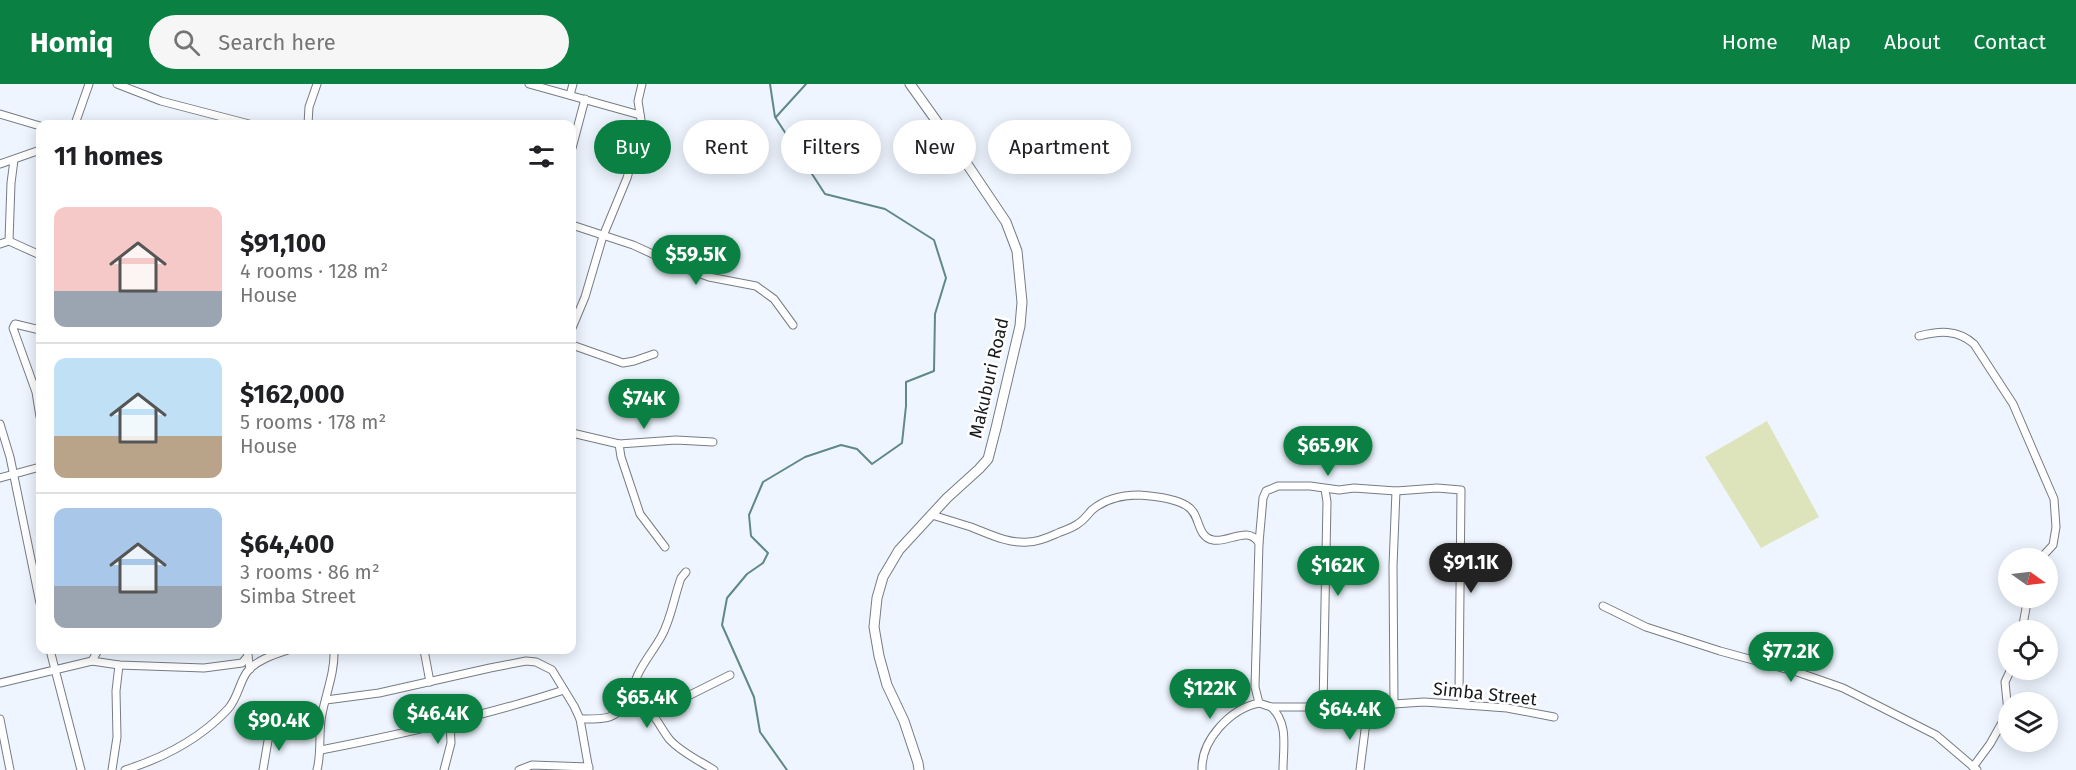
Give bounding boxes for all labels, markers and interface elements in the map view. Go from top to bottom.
search box [149,15,569,69]
text: Homiq [30,26,113,59]
icon: search [170,26,203,59]
text: Search here [218,29,336,56]
text: Home [1722,29,1778,55]
text: Map [1811,29,1851,55]
text: About [1884,29,1941,55]
text: Contact [1974,29,2046,55]
chip: Buy [594,120,671,174]
chip: Rent [683,120,769,174]
chip: Filters [781,120,881,174]
chip: New [893,120,976,174]
chip: Apartment [988,120,1131,174]
icon: filters [525,140,558,173]
text: 11 homes [54,141,163,172]
text: $91,100 [240,228,326,259]
icon: home [102,231,174,303]
pin: $59.5K [647,235,745,286]
text: $59.5K [666,242,726,266]
text: 4 rooms · 128 m² [240,259,388,283]
text: House [240,283,297,307]
street label: Makuburi Road [964,316,1014,440]
text: $162,000 [240,379,345,410]
pin: $74K [608,379,680,430]
icon: home [102,382,174,454]
text: $74K [622,386,666,410]
text: 5 rooms · 178 m² [240,410,386,434]
pin: $65.9K [1279,426,1377,477]
text: $65.9K [1297,433,1359,457]
text: House [240,434,297,458]
text: $64,400 [240,529,334,560]
icon: home [102,532,174,604]
pin: $91.1K [1422,543,1520,594]
pin: $162K [1296,546,1380,597]
north arrow [1998,548,2058,608]
map controls [1998,548,2058,752]
text: $91.1K [1443,550,1499,574]
text: $162K [1311,553,1365,577]
text: 3 rooms · 86 m² [240,560,380,584]
text: Simba Street [240,584,356,608]
button: locate [1998,620,2058,680]
pin: $77.2K [1742,632,1840,683]
text: $77.2K [1762,639,1820,663]
pin: $122K [1168,669,1252,720]
text: $122K [1184,676,1236,700]
pin: $65.4K [598,678,696,729]
street label: Simba Street [1432,678,1538,710]
text: $65.4K [616,685,678,709]
pin: $64.4K [1301,690,1399,741]
button: layers [1998,692,2058,752]
pin: $46.4K [389,694,487,745]
text: $64.4K [1319,697,1381,721]
pin: $90.4K [230,701,328,752]
text: $46.4K [407,701,469,725]
text: $90.4K [248,708,310,732]

